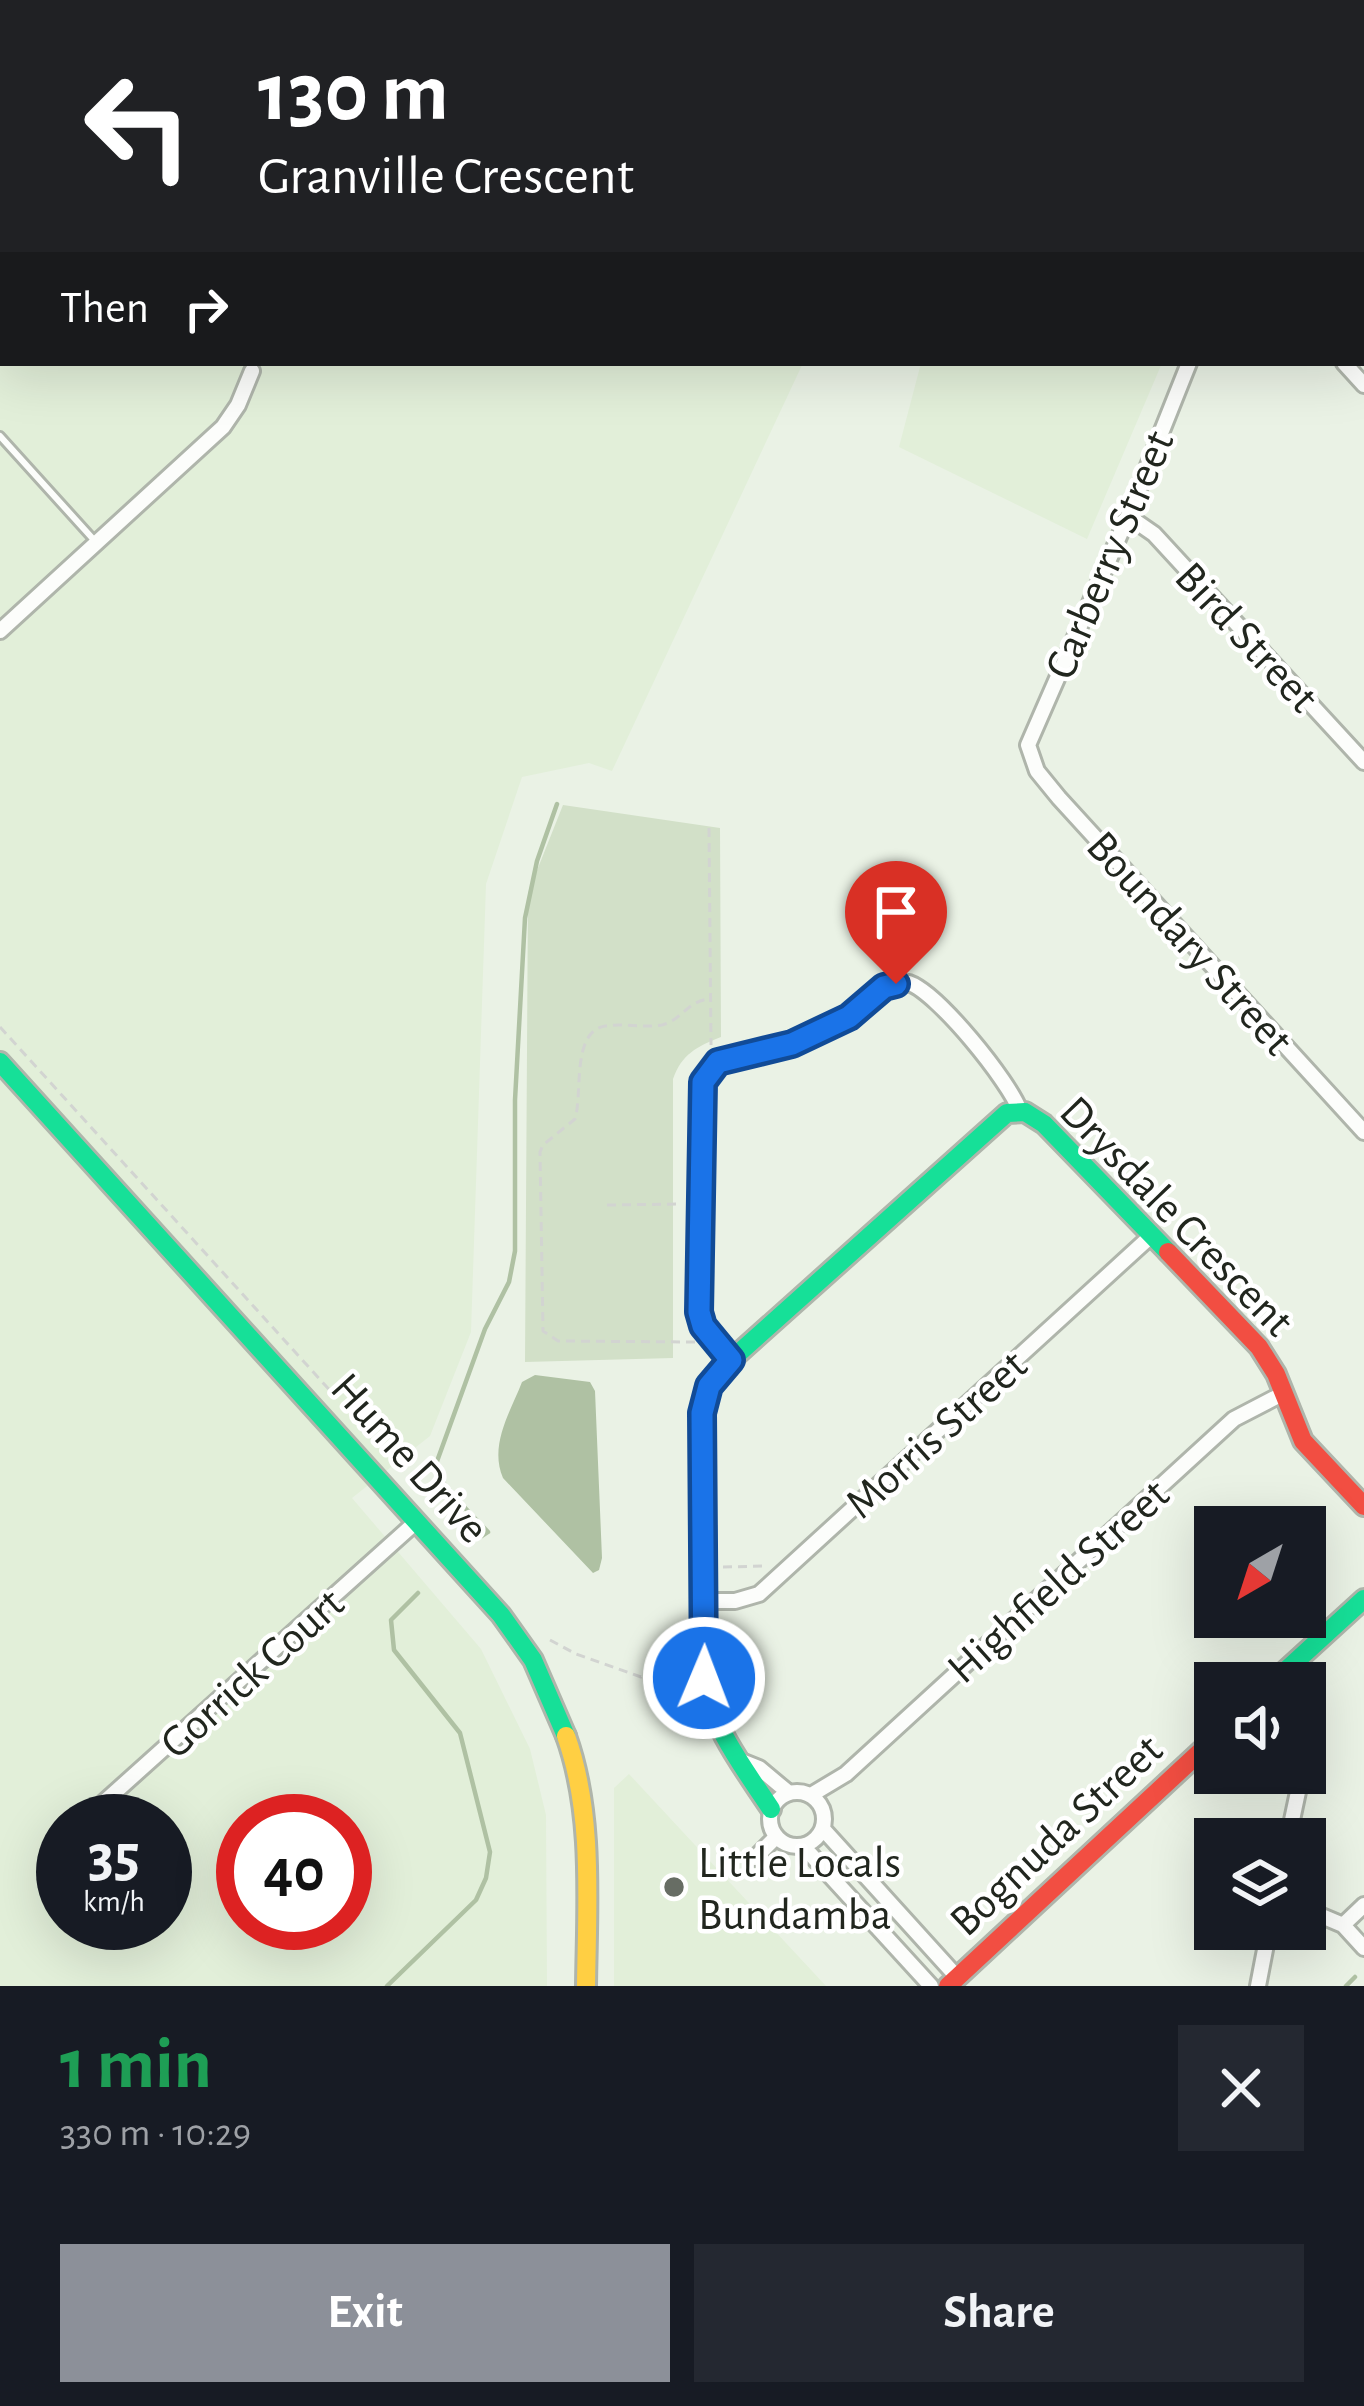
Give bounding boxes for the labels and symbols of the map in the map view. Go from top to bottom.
street label: Carberry Street [1038,424,1183,685]
street label: Bird Street [1166,554,1326,721]
street label: Boundary Street [1078,824,1300,1064]
pin [845,861,947,984]
street label: Drysdale Crescent [1051,1088,1301,1345]
street label: Morris Street [838,1342,1036,1527]
street label: Hume Drive [322,1365,496,1552]
street label: Highfield Street [940,1471,1178,1692]
north arrow [1194,1506,1326,1638]
street label: Gorrick Court [153,1581,353,1767]
position arrow [641,1615,767,1741]
street label: Bognuda Street [942,1727,1171,1945]
speed limit sign: 40 [216,1794,372,1950]
place label: Little Locals Bundamba [698,1841,901,1938]
marker: Little Locals Bundamba [661,1874,687,1900]

